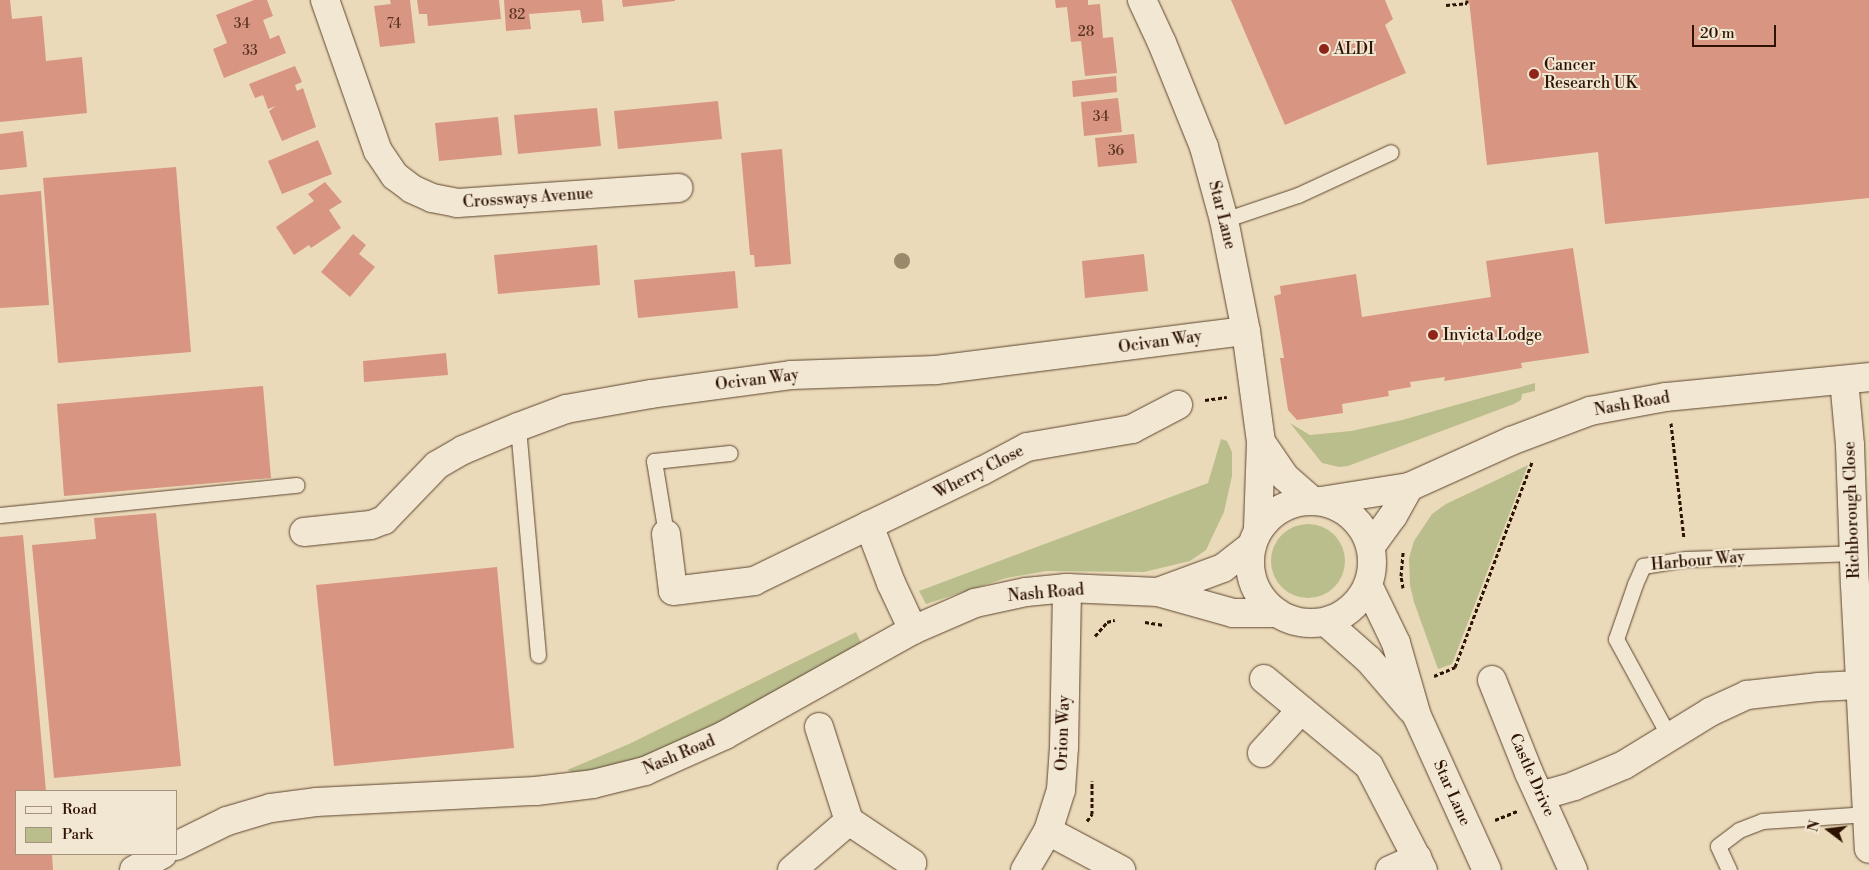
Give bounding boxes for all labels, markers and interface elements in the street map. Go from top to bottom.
house number: 82 [509,7,525,23]
scale bar [1694,15,1778,47]
house number: 34 [234,16,250,32]
house number: 74 [387,16,401,32]
house number: 28 [1078,24,1094,40]
text: 20 m [1700,24,1735,43]
place label: ALDI [1334,39,1374,59]
house number: 33 [242,43,258,59]
marker: ALDI [1318,43,1330,55]
place label: Cancer Research UK [1544,55,1637,93]
marker: Cancer Research UK [1528,68,1540,80]
house number: 34 [1093,109,1109,125]
house number: 36 [1108,143,1124,159]
street label: Star Lane [1204,179,1240,251]
street label: Crossways Avenue [462,184,594,212]
place label: Invicta Lodge [1443,325,1542,345]
street label: Ocivan Way [1117,327,1203,357]
marker: Invicta Lodge [1427,329,1439,341]
street label: Ocivan Way [714,365,800,395]
street label: Nash Road [1593,388,1671,420]
street label: Wherry Close [931,441,1027,503]
street label: Richborough Close [1840,441,1864,579]
street label: Harbour Way [1650,547,1746,575]
street label: Nash Road [1007,580,1085,606]
street label: Orion Way [1052,695,1074,771]
street label: Castle Drive [1505,730,1559,820]
street label: Nash Road [640,731,718,779]
street label: Star Lane [1429,757,1475,829]
legend [15,790,178,855]
text: Road [62,800,97,819]
north arrow [1804,805,1854,855]
text: N [1804,818,1825,834]
text: Park [62,825,93,844]

